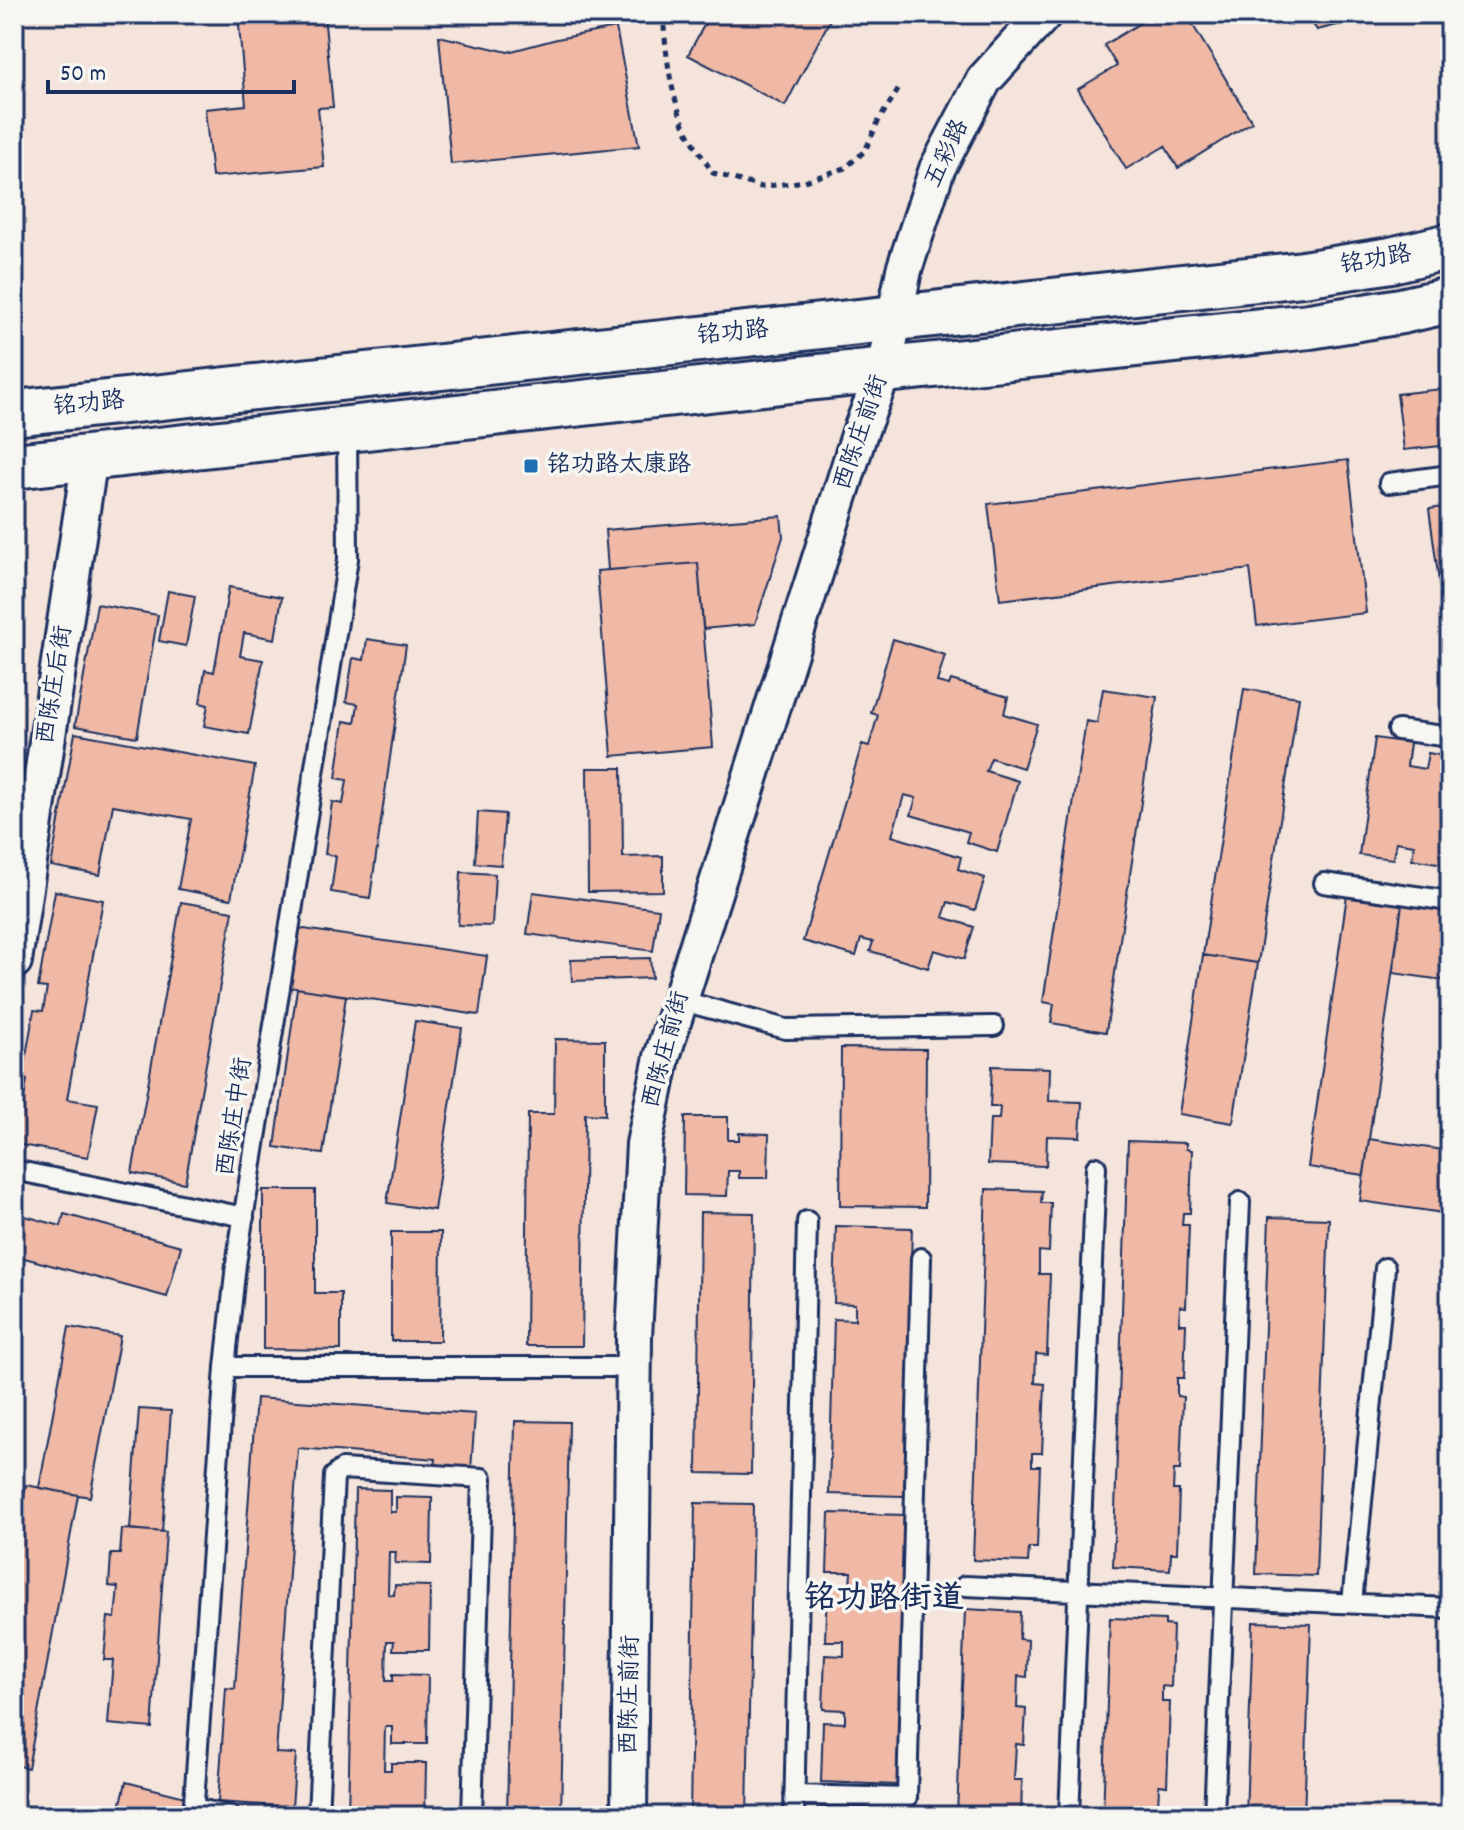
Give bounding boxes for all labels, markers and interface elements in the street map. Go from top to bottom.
scale bar [48,44,294,94]
text: 50 m [60,58,106,92]
street label: 五彩路 [917,114,979,194]
street label: 铭功路 [1338,238,1414,284]
street label: 铭功路 [695,313,771,355]
street label: 西陈庄前街 [826,371,898,495]
street label: 铭功路 [51,384,127,426]
place label: 铭功路太康路 [547,449,691,483]
marker: 铭功路太康路 [522,457,540,475]
street label: 西陈庄后街 [30,623,82,747]
street label: 西陈庄前街 [635,988,699,1112]
street label: 西陈庄中街 [210,1055,262,1179]
district label: 铭功路街道 [804,1578,964,1624]
street label: 西陈庄前街 [613,1635,649,1755]

